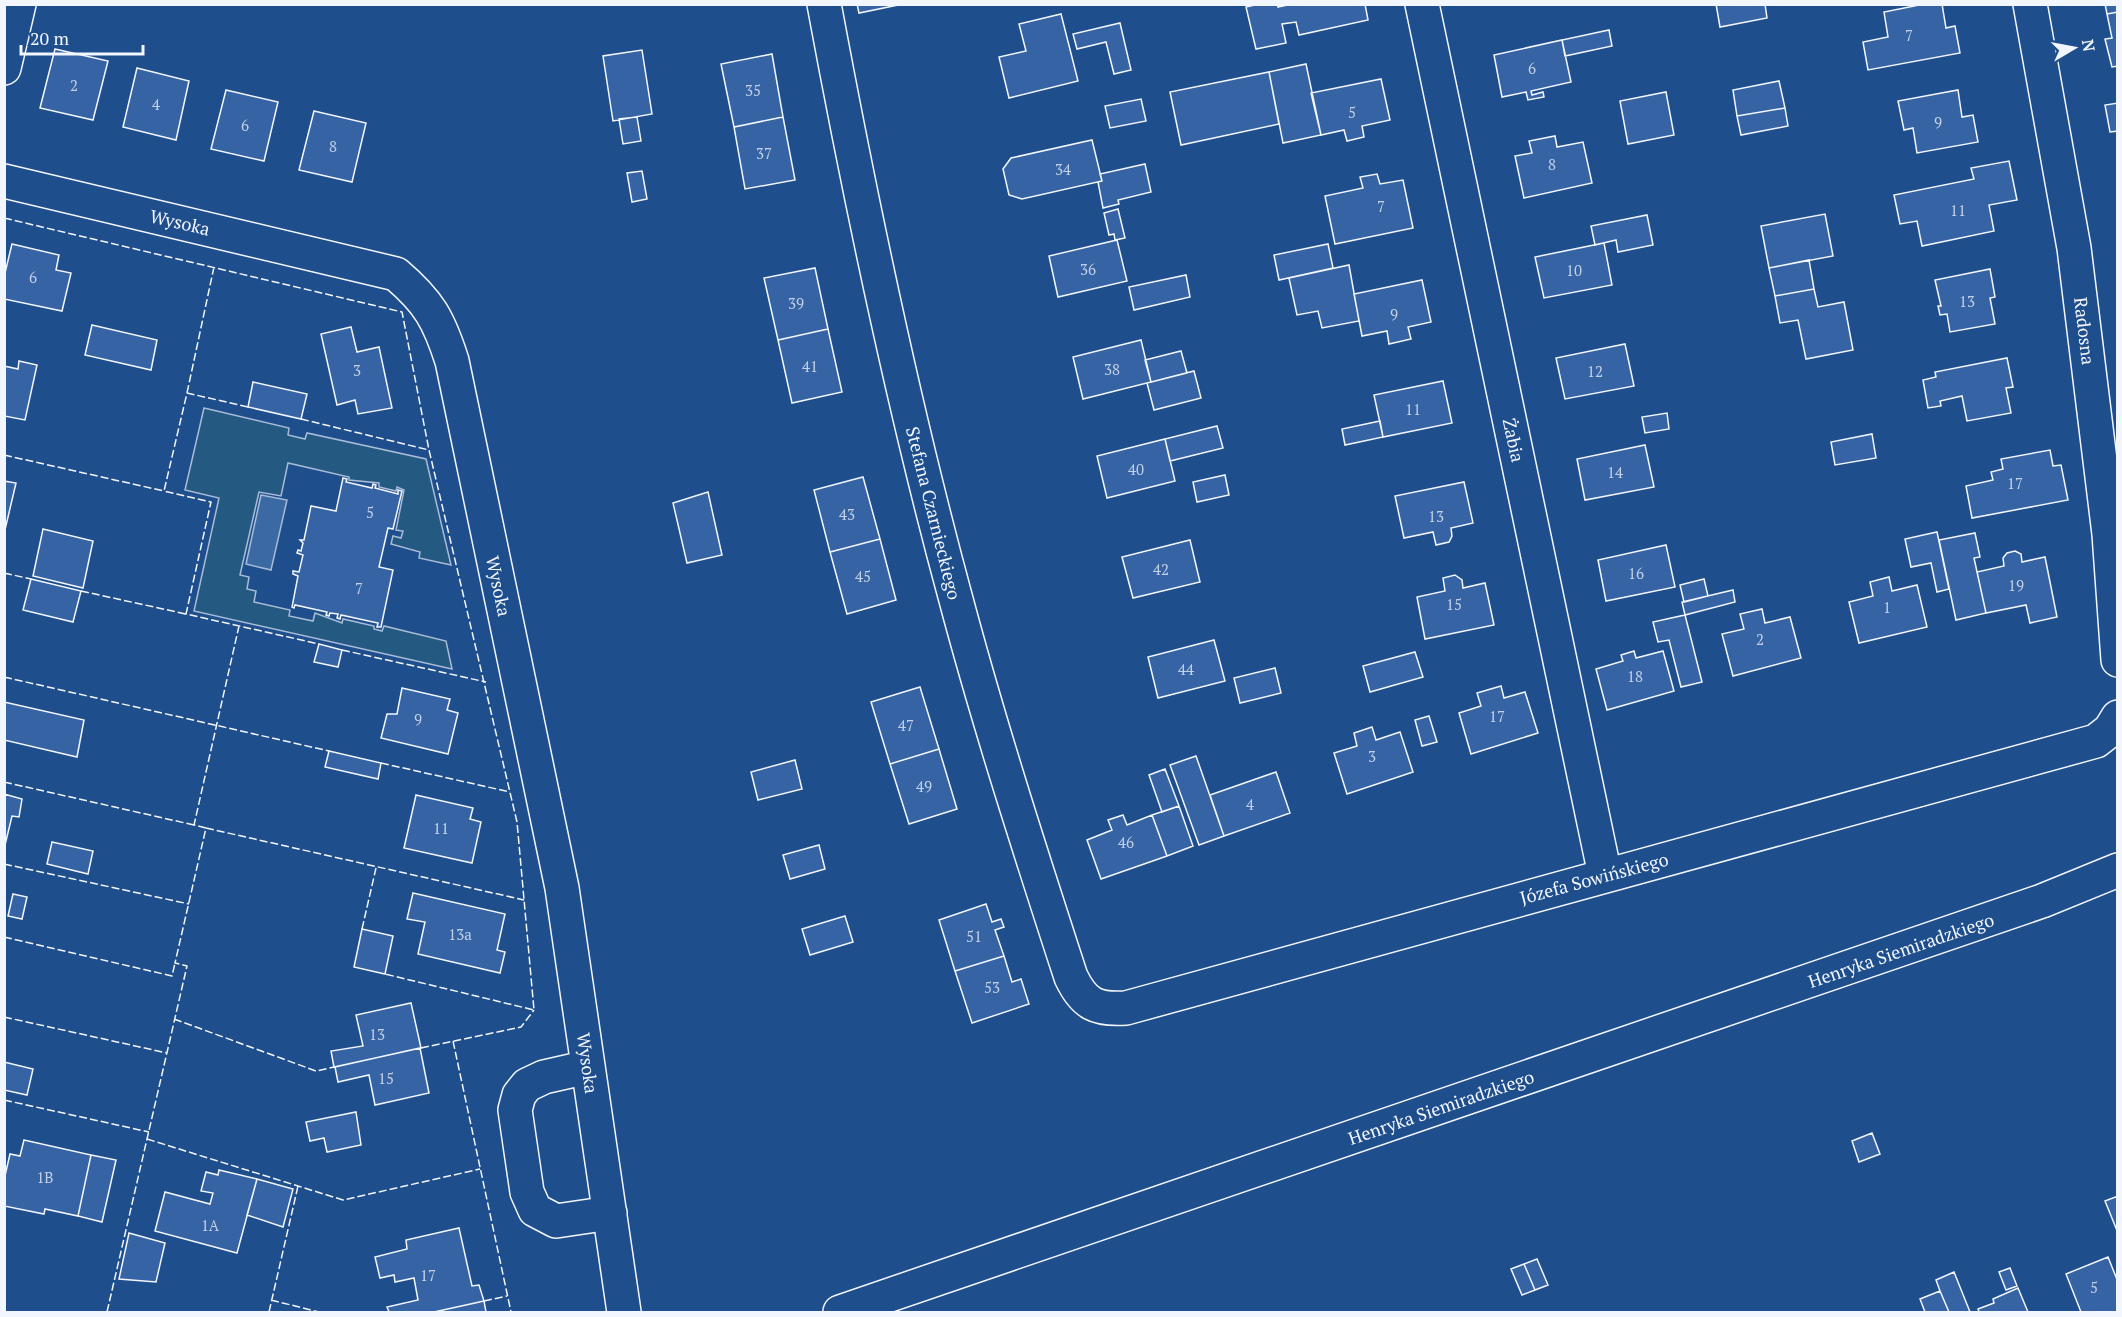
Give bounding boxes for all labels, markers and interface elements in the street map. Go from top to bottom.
scale bar [21,18,142,56]
north arrow [2044,18,2104,78]
house number: 7 [1905,25,1913,45]
text: 20 m [30,26,70,50]
text: N [2077,38,2101,53]
house number: 6 [1528,58,1536,78]
house number: 2 [70,75,78,95]
house number: 35 [745,80,761,100]
house number: 4 [152,94,160,114]
house number: 5 [1348,102,1356,122]
house number: 9 [1934,112,1942,132]
house number: 6 [241,115,249,135]
house number: 8 [329,136,337,156]
house number: 37 [756,143,772,163]
house number: 8 [1548,154,1556,174]
house number: 34 [1055,159,1071,179]
house number: 7 [1377,196,1385,216]
house number: 11 [1950,200,1966,220]
street label: Wysoka [148,203,212,241]
house number: 36 [1080,259,1096,279]
house number: 10 [1566,260,1582,280]
house number: 6 [29,267,37,287]
house number: 13 [1959,291,1975,311]
house number: 39 [788,293,804,313]
street label: Radosna [2069,296,2101,366]
house number: 9 [1390,304,1398,324]
house number: 41 [802,356,818,376]
house number: 38 [1104,359,1120,379]
house number: 3 [353,360,361,380]
house number: 12 [1587,361,1603,381]
house number: 11 [1405,399,1421,419]
street label: Żabia [1498,416,1530,464]
street label: Stefana Czarnieckiego [901,424,967,602]
house number: 40 [1128,459,1144,479]
house number: 14 [1607,462,1623,482]
house number: 17 [2007,473,2023,493]
house number: 5 [366,502,374,522]
house number: 43 [839,504,855,524]
house number: 13 [1428,506,1444,526]
street label: Wysoka [481,554,517,618]
house number: 42 [1153,559,1169,579]
house number: 16 [1628,563,1644,583]
house number: 45 [855,566,871,586]
house number: 19 [2008,575,2024,595]
house number: 7 [355,578,363,598]
house number: 15 [1446,594,1462,614]
house number: 1 [1883,597,1891,617]
house number: 2 [1756,629,1764,649]
house number: 44 [1178,659,1194,679]
house number: 18 [1627,666,1643,686]
house number: 17 [1489,706,1505,726]
house number: 9 [414,709,422,729]
house number: 47 [898,715,914,735]
house number: 3 [1368,746,1376,766]
house number: 49 [916,776,932,796]
house number: 4 [1246,794,1254,814]
house number: 11 [433,818,449,838]
house number: 46 [1118,832,1134,852]
street label: Józefa Sowińskiego [1517,847,1671,909]
street label: Henryka Siemiradzkiego [1805,907,1997,993]
house number: 13a [448,924,472,944]
house number: 51 [966,926,982,946]
house number: 53 [984,977,1000,997]
house number: 13 [369,1024,385,1044]
street label: Wysoka [572,1031,604,1095]
street label: Henryka Siemiradzkiego [1345,1064,1537,1150]
house number: 15 [378,1068,394,1088]
house number: 1B [36,1167,54,1187]
house number: 1A [201,1215,220,1235]
house number: 17 [420,1265,436,1285]
house number: 5 [2090,1277,2098,1297]

